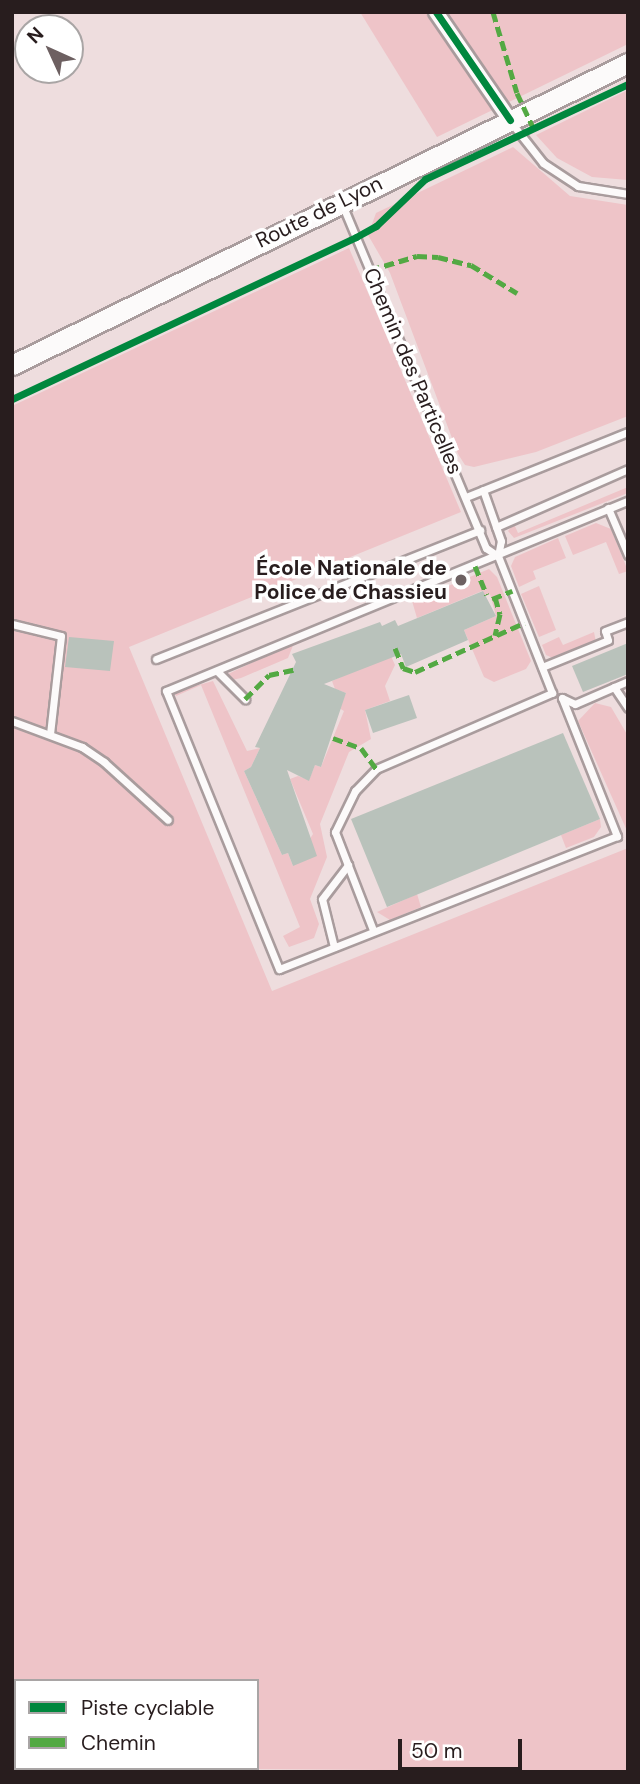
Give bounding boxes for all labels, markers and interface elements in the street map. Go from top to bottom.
north arrow [14,14,84,84]
text: N [21,21,49,49]
street label: Route de Lyon [252,171,386,253]
street label: Chemin des Particelles [358,264,468,478]
place label: École Nationale de Police de Chassieu [254,555,447,605]
marker: École Nationale de Police de Chassieu [453,572,469,588]
legend [14,1679,259,1770]
text: Piste cyclable [81,1694,214,1722]
scale bar [402,1724,526,1768]
text: Chemin [81,1729,156,1757]
text: 50 m [411,1737,462,1765]

